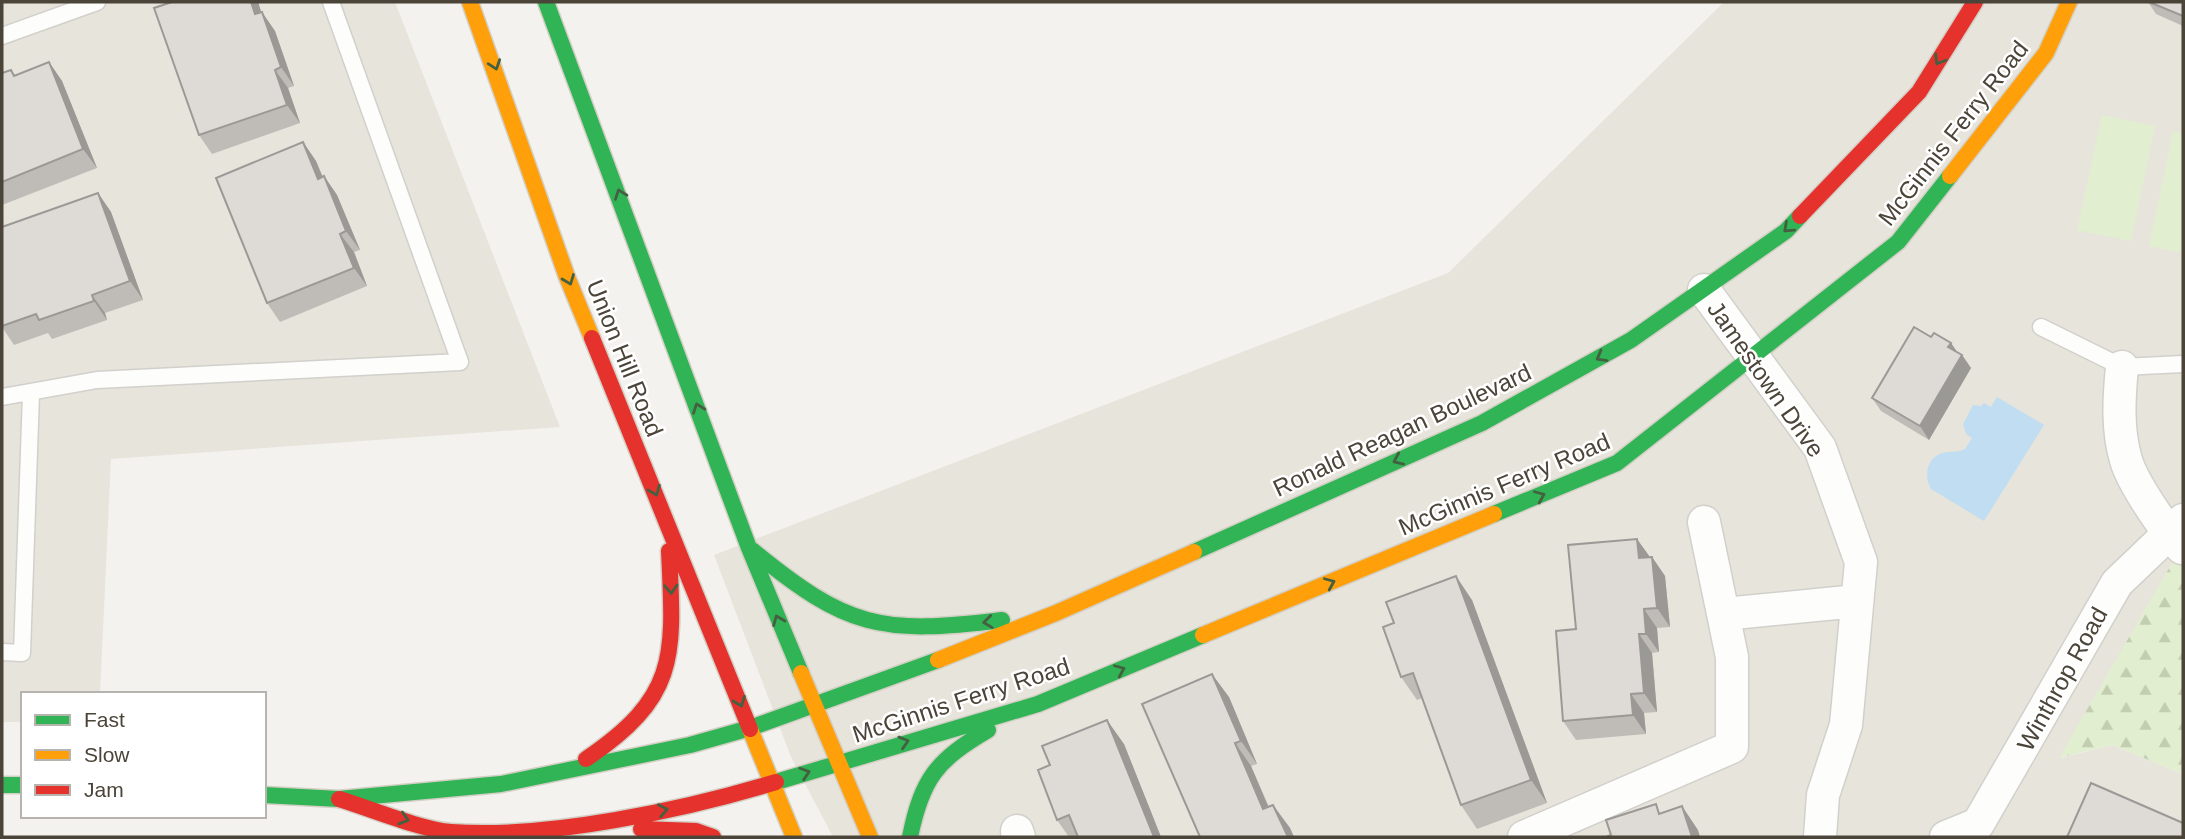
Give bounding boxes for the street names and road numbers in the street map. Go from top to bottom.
street label: McGinnis Ferry Road [1873,35,2033,231]
street label: Union Hill Road [581,276,669,440]
street label: Jamestown Drive [1702,296,1830,462]
street label: Ronald Reagan Boulevard [1269,358,1535,502]
street label: McGinnis Ferry Road [1394,427,1614,541]
street label: Winthrop Road [2011,602,2113,756]
street label: McGinnis Ferry Road [849,652,1073,748]

